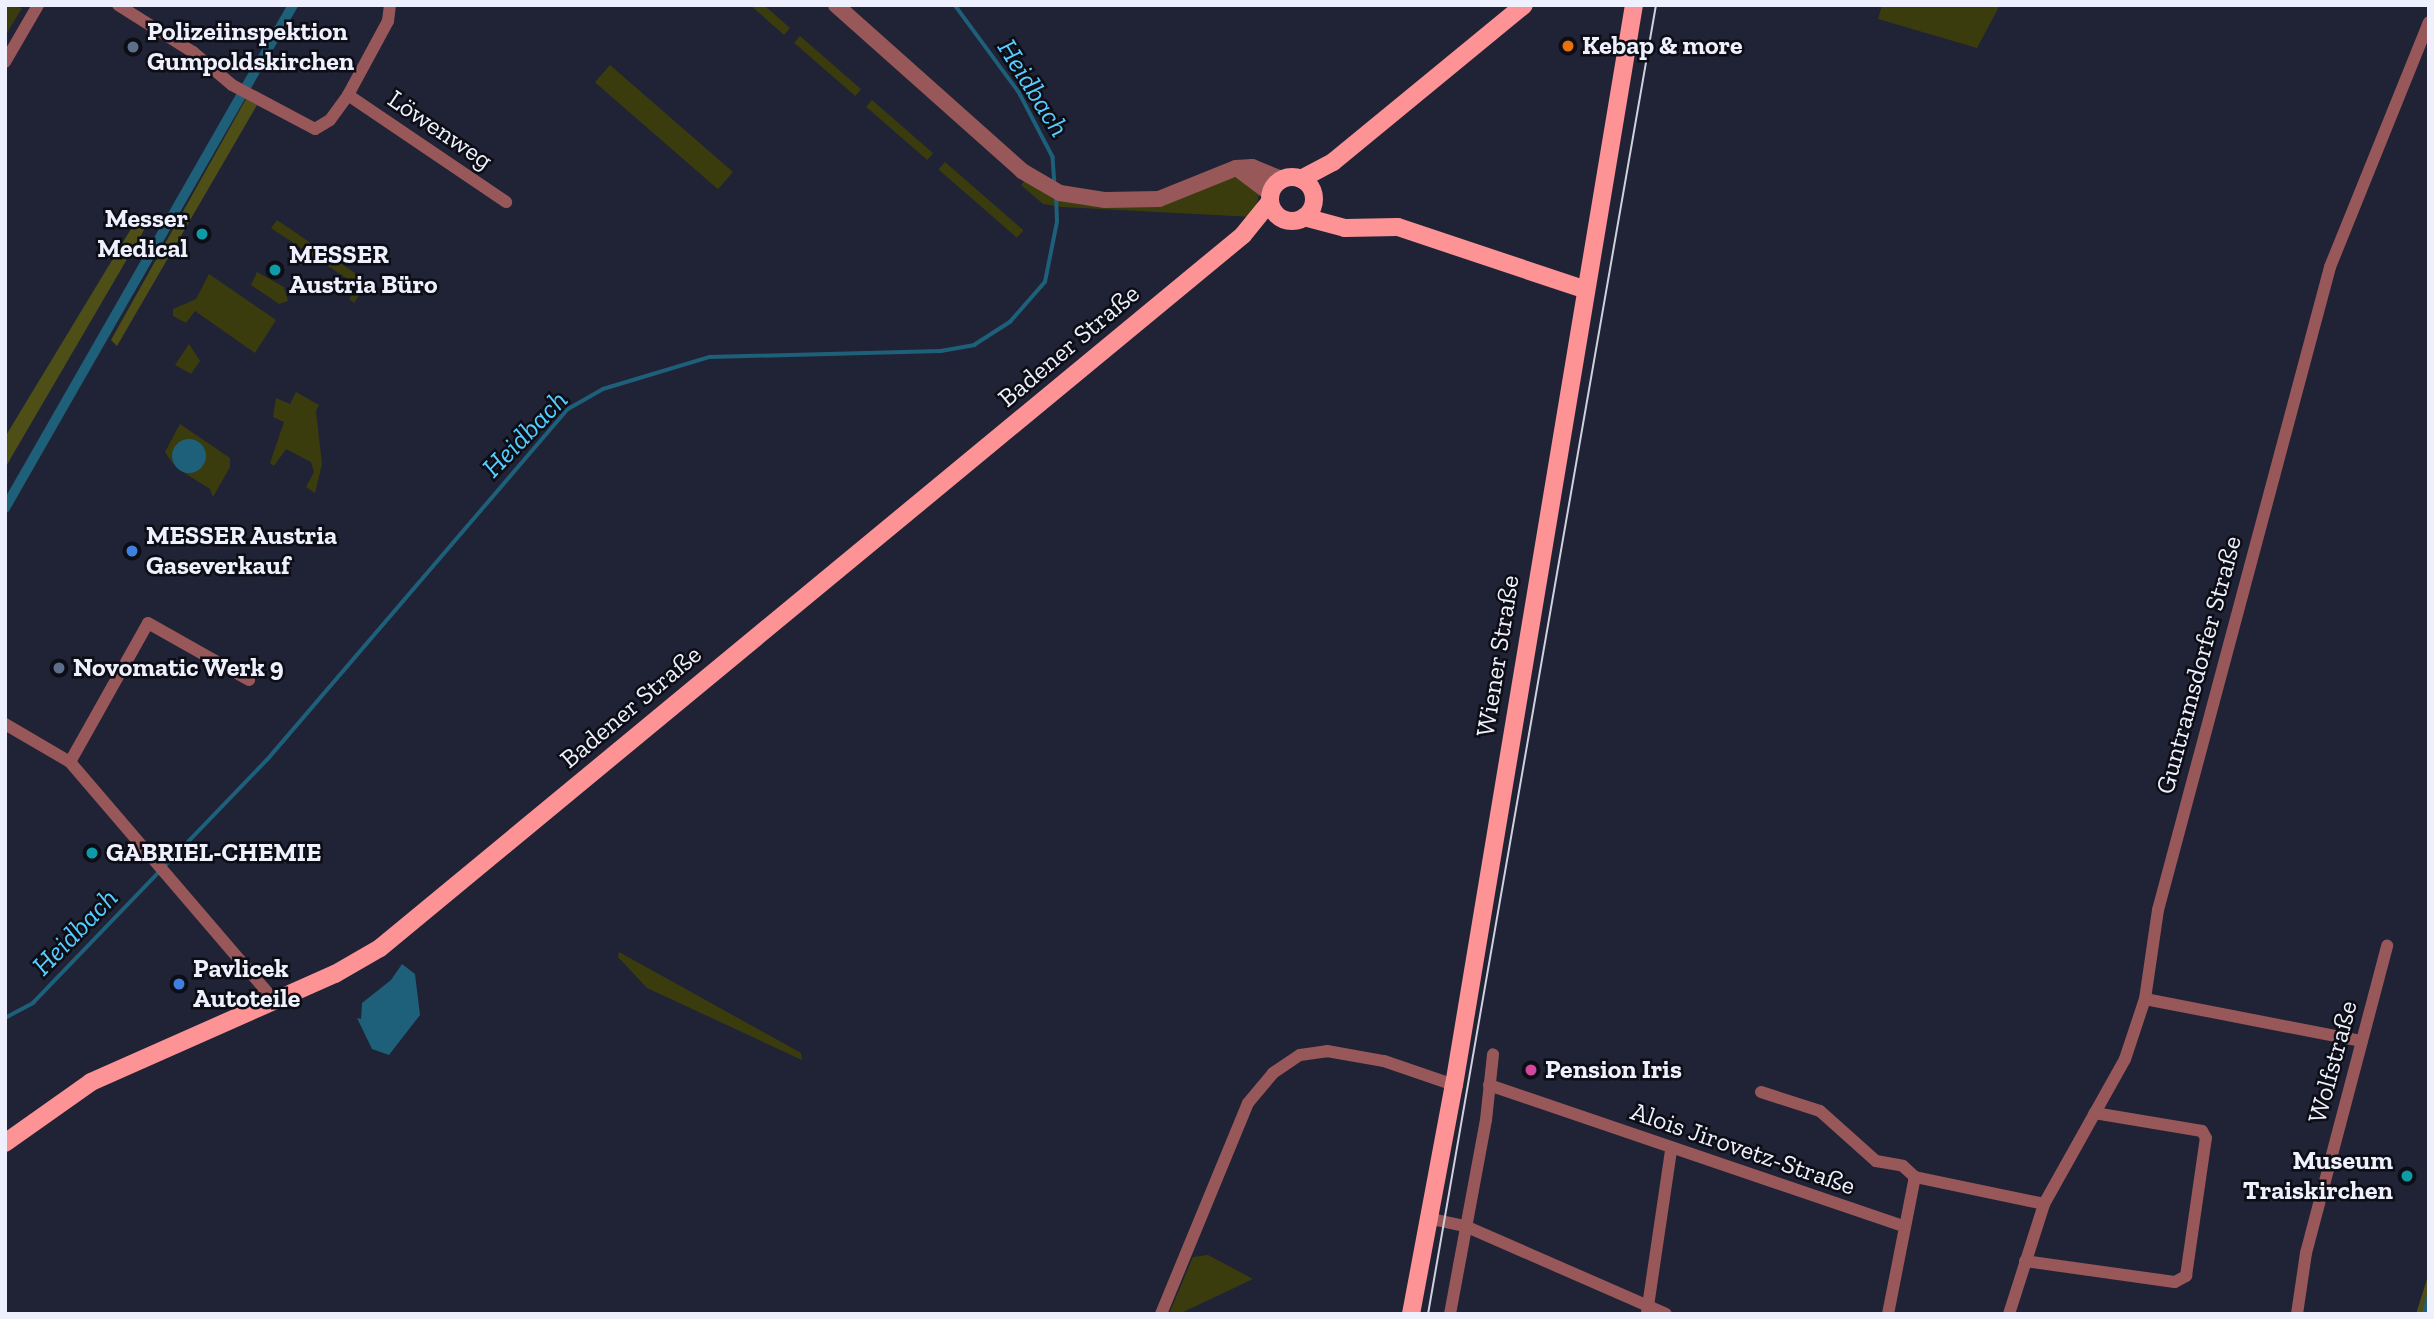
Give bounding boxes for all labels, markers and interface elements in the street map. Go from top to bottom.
place label: Polizeiinspektion Gumpoldskirchen [147,16,354,78]
place label: Kebap & more [1582,30,1743,62]
water label: Heidbach [990,33,1076,143]
marker: Kebap & more [1560,38,1576,54]
marker: Polizeiinspektion Gumpoldskirchen [125,39,141,55]
street label: Löwenweg [382,84,498,176]
place label: Messer Medical [97,203,188,264]
marker: Messer Medical [194,226,210,242]
place label: MESSER Austria Büro [289,239,438,300]
marker: MESSER Austria Büro [267,262,283,278]
street label: Badener Straße [992,278,1146,414]
water label: Heidbach [475,383,575,485]
place label: MESSER Austria Gaseverkauf [146,520,338,582]
street label: Guntramsdorfer Straße [2149,532,2249,798]
marker: MESSER Austria Gaseverkauf [124,543,140,559]
street label: Wiener Straße [1470,573,1526,739]
street label: Badener Straße [554,639,708,775]
place label: Novomatic Werk 9 [73,652,285,684]
marker: Novomatic Werk 9 [51,660,67,676]
place label: GABRIEL-CHEMIE [106,837,321,869]
marker: GABRIEL-CHEMIE [84,845,100,861]
water label: Heidbach [25,881,125,983]
place label: Pavlicek Autoteile [193,953,300,1014]
marker: Pavlicek Autoteile [171,976,187,992]
street label: Wolfstraße [2302,997,2364,1127]
place label: Pension Iris [1545,1054,1682,1086]
marker: Pension Iris [1523,1062,1539,1078]
street label: Alois Jirovetz-Straße [1626,1096,1860,1202]
place label: Museum Traiskirchen [2243,1145,2393,1206]
marker: Museum Traiskirchen [2399,1168,2415,1184]

